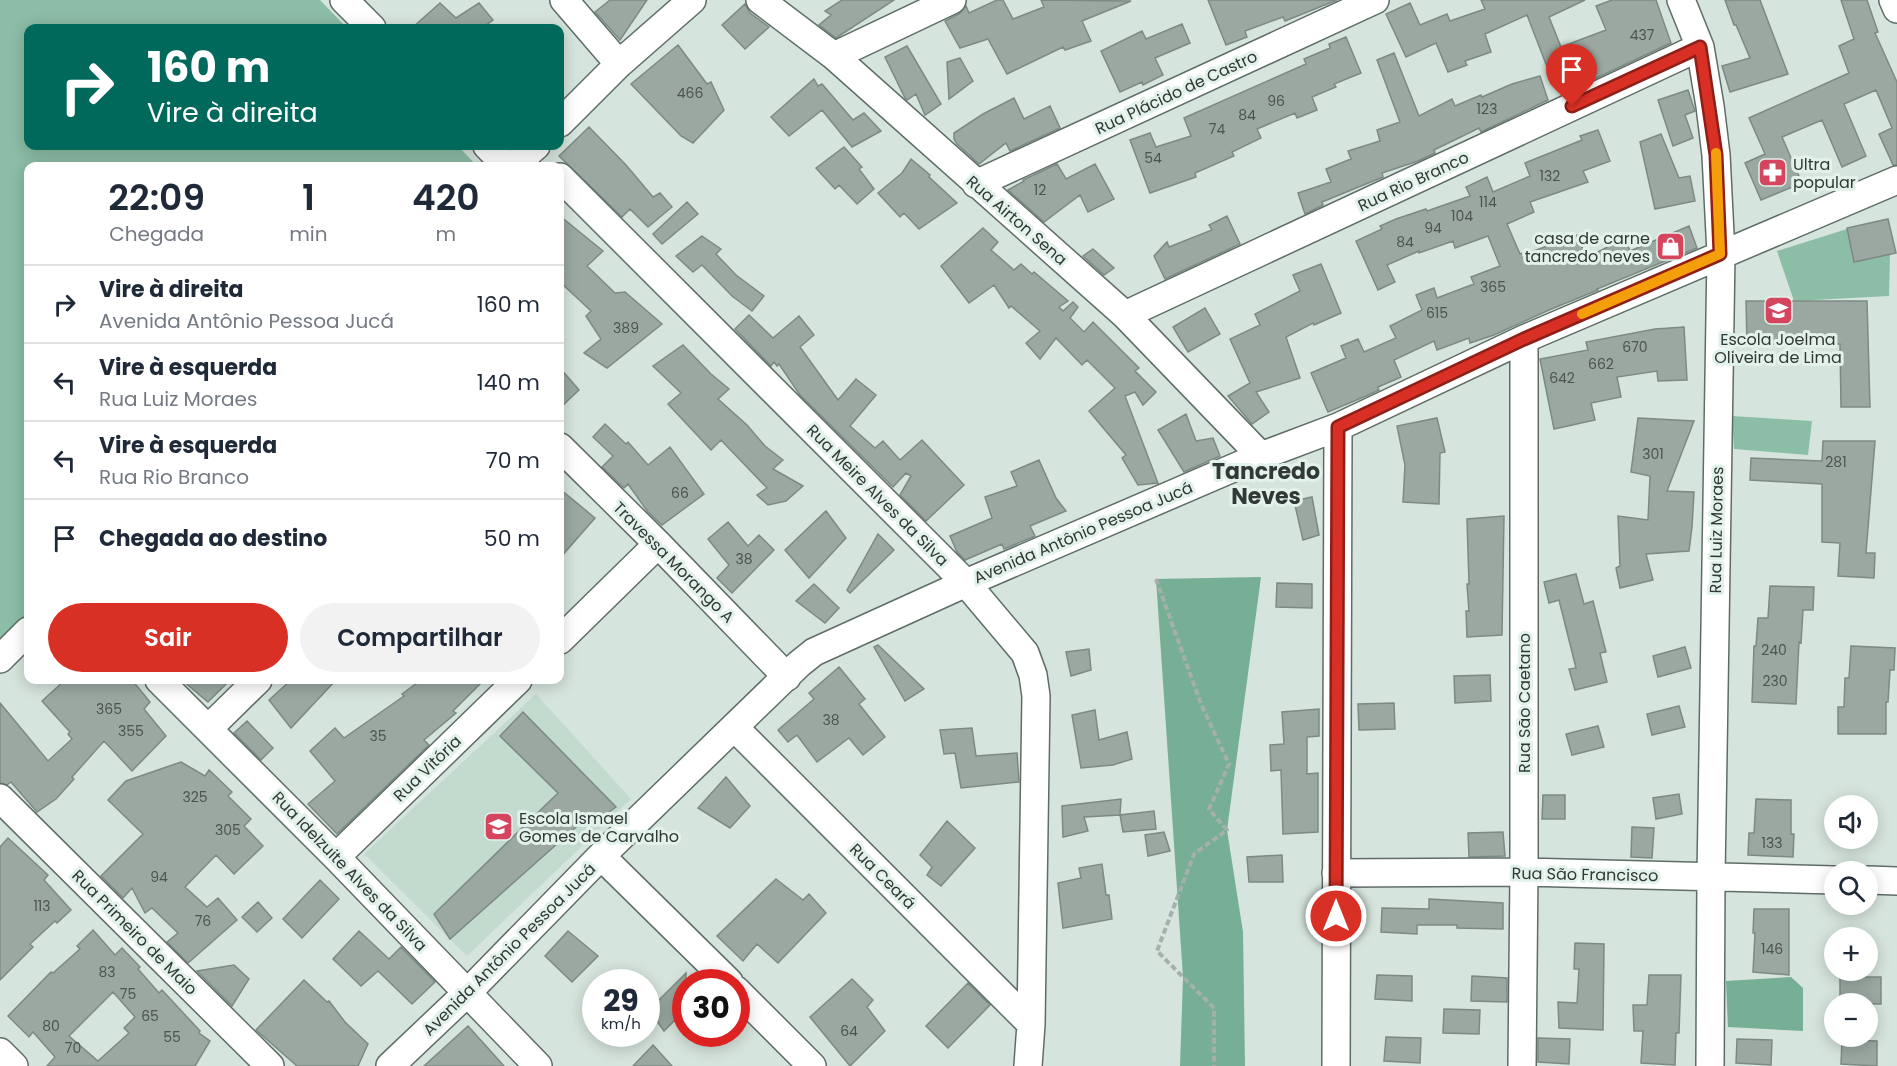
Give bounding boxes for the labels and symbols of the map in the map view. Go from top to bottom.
house number: 437 [1630,25,1655,45]
pin [1546,44,1597,106]
street label: Rua Plácido de Castro [1091,45,1261,140]
house number: 466 [677,83,703,103]
house number: 96 [1267,91,1285,111]
house number: 123 [1477,99,1497,119]
house number: 84 [1238,105,1256,125]
house number: 74 [1209,119,1225,139]
street label: Rua Rio Branco [1354,146,1472,217]
house number: 54 [1144,148,1162,168]
place label: Ultra popular [1793,153,1856,194]
pharmacy icon: Ultra popular [1756,157,1788,189]
house number: 132 [1540,166,1560,186]
street label: Rua Airton Sena [961,170,1072,271]
house number: 12 [1034,180,1046,200]
house number: 114 [1479,192,1497,212]
house number: 104 [1451,206,1473,226]
house number: 94 [1424,218,1442,238]
place label: casa de carne tancredo neves [1525,227,1650,268]
shop icon: casa de carne tancredo neves [1655,231,1687,263]
house number: 84 [1396,232,1414,252]
house number: 365 [1480,277,1506,297]
school or university icon: Escola Joelma Oliveira de Lima [1762,295,1794,327]
house number: 615 [1426,303,1448,323]
house number: 389 [613,318,639,338]
place label: Escola Joelma Oliveira de Lima [1714,328,1842,369]
house number: 670 [1622,337,1648,357]
house number: 662 [1588,354,1614,374]
house number: 642 [1549,368,1575,388]
street label: Rua Meire Alves da Silva [802,419,954,571]
house number: 301 [1642,444,1664,464]
house number: 281 [1825,452,1847,472]
district label: Tancredo Neves [1212,456,1320,512]
street label: Rua Luiz Moraes [1704,466,1729,594]
street label: Avenida Antônio Pessoa Jucá [970,476,1196,589]
house number: 66 [671,483,689,503]
street label: Travessa Morango A [608,496,740,628]
house number: 38 [735,549,753,569]
street label: Rua São Caetano [1513,633,1536,773]
house number: 240 [1761,640,1787,660]
house number: 230 [1762,671,1788,691]
house number: 365 [96,699,122,719]
house number: 38 [822,710,840,730]
house number: 355 [118,721,144,741]
house number: 35 [369,726,387,746]
street label: Rua Vitória [388,730,466,807]
street label: Rua Idelzuite Alves da Silva [267,786,432,956]
house number: 325 [182,787,208,807]
place label: Escola Ismael Gomes de Carvalho [519,807,679,848]
school or university icon: Escola Ismael Gomes de Carvalho [482,811,514,843]
house number: 305 [215,820,241,840]
house number: 133 [1762,833,1782,853]
street label: Rua Ceará [844,838,921,915]
street label: Avenida Antônio Pessoa Jucá [418,858,601,1041]
street label: Rua São Francisco [1511,862,1659,887]
street label: Rua Primeiro de Maio [67,865,202,1000]
house number: 94 [150,867,168,887]
position arrow [1304,884,1368,948]
house number: 113 [33,896,51,916]
house number: 76 [195,911,211,931]
house number: 146 [1761,939,1783,959]
house number: 83 [98,962,116,982]
speed limit sign: 30 [672,969,750,1047]
house number: 75 [120,984,136,1004]
house number: 65 [141,1006,159,1026]
house number: 80 [42,1016,60,1036]
house number: 64 [840,1021,858,1041]
house number: 55 [163,1027,181,1047]
house number: 70 [65,1038,81,1058]

